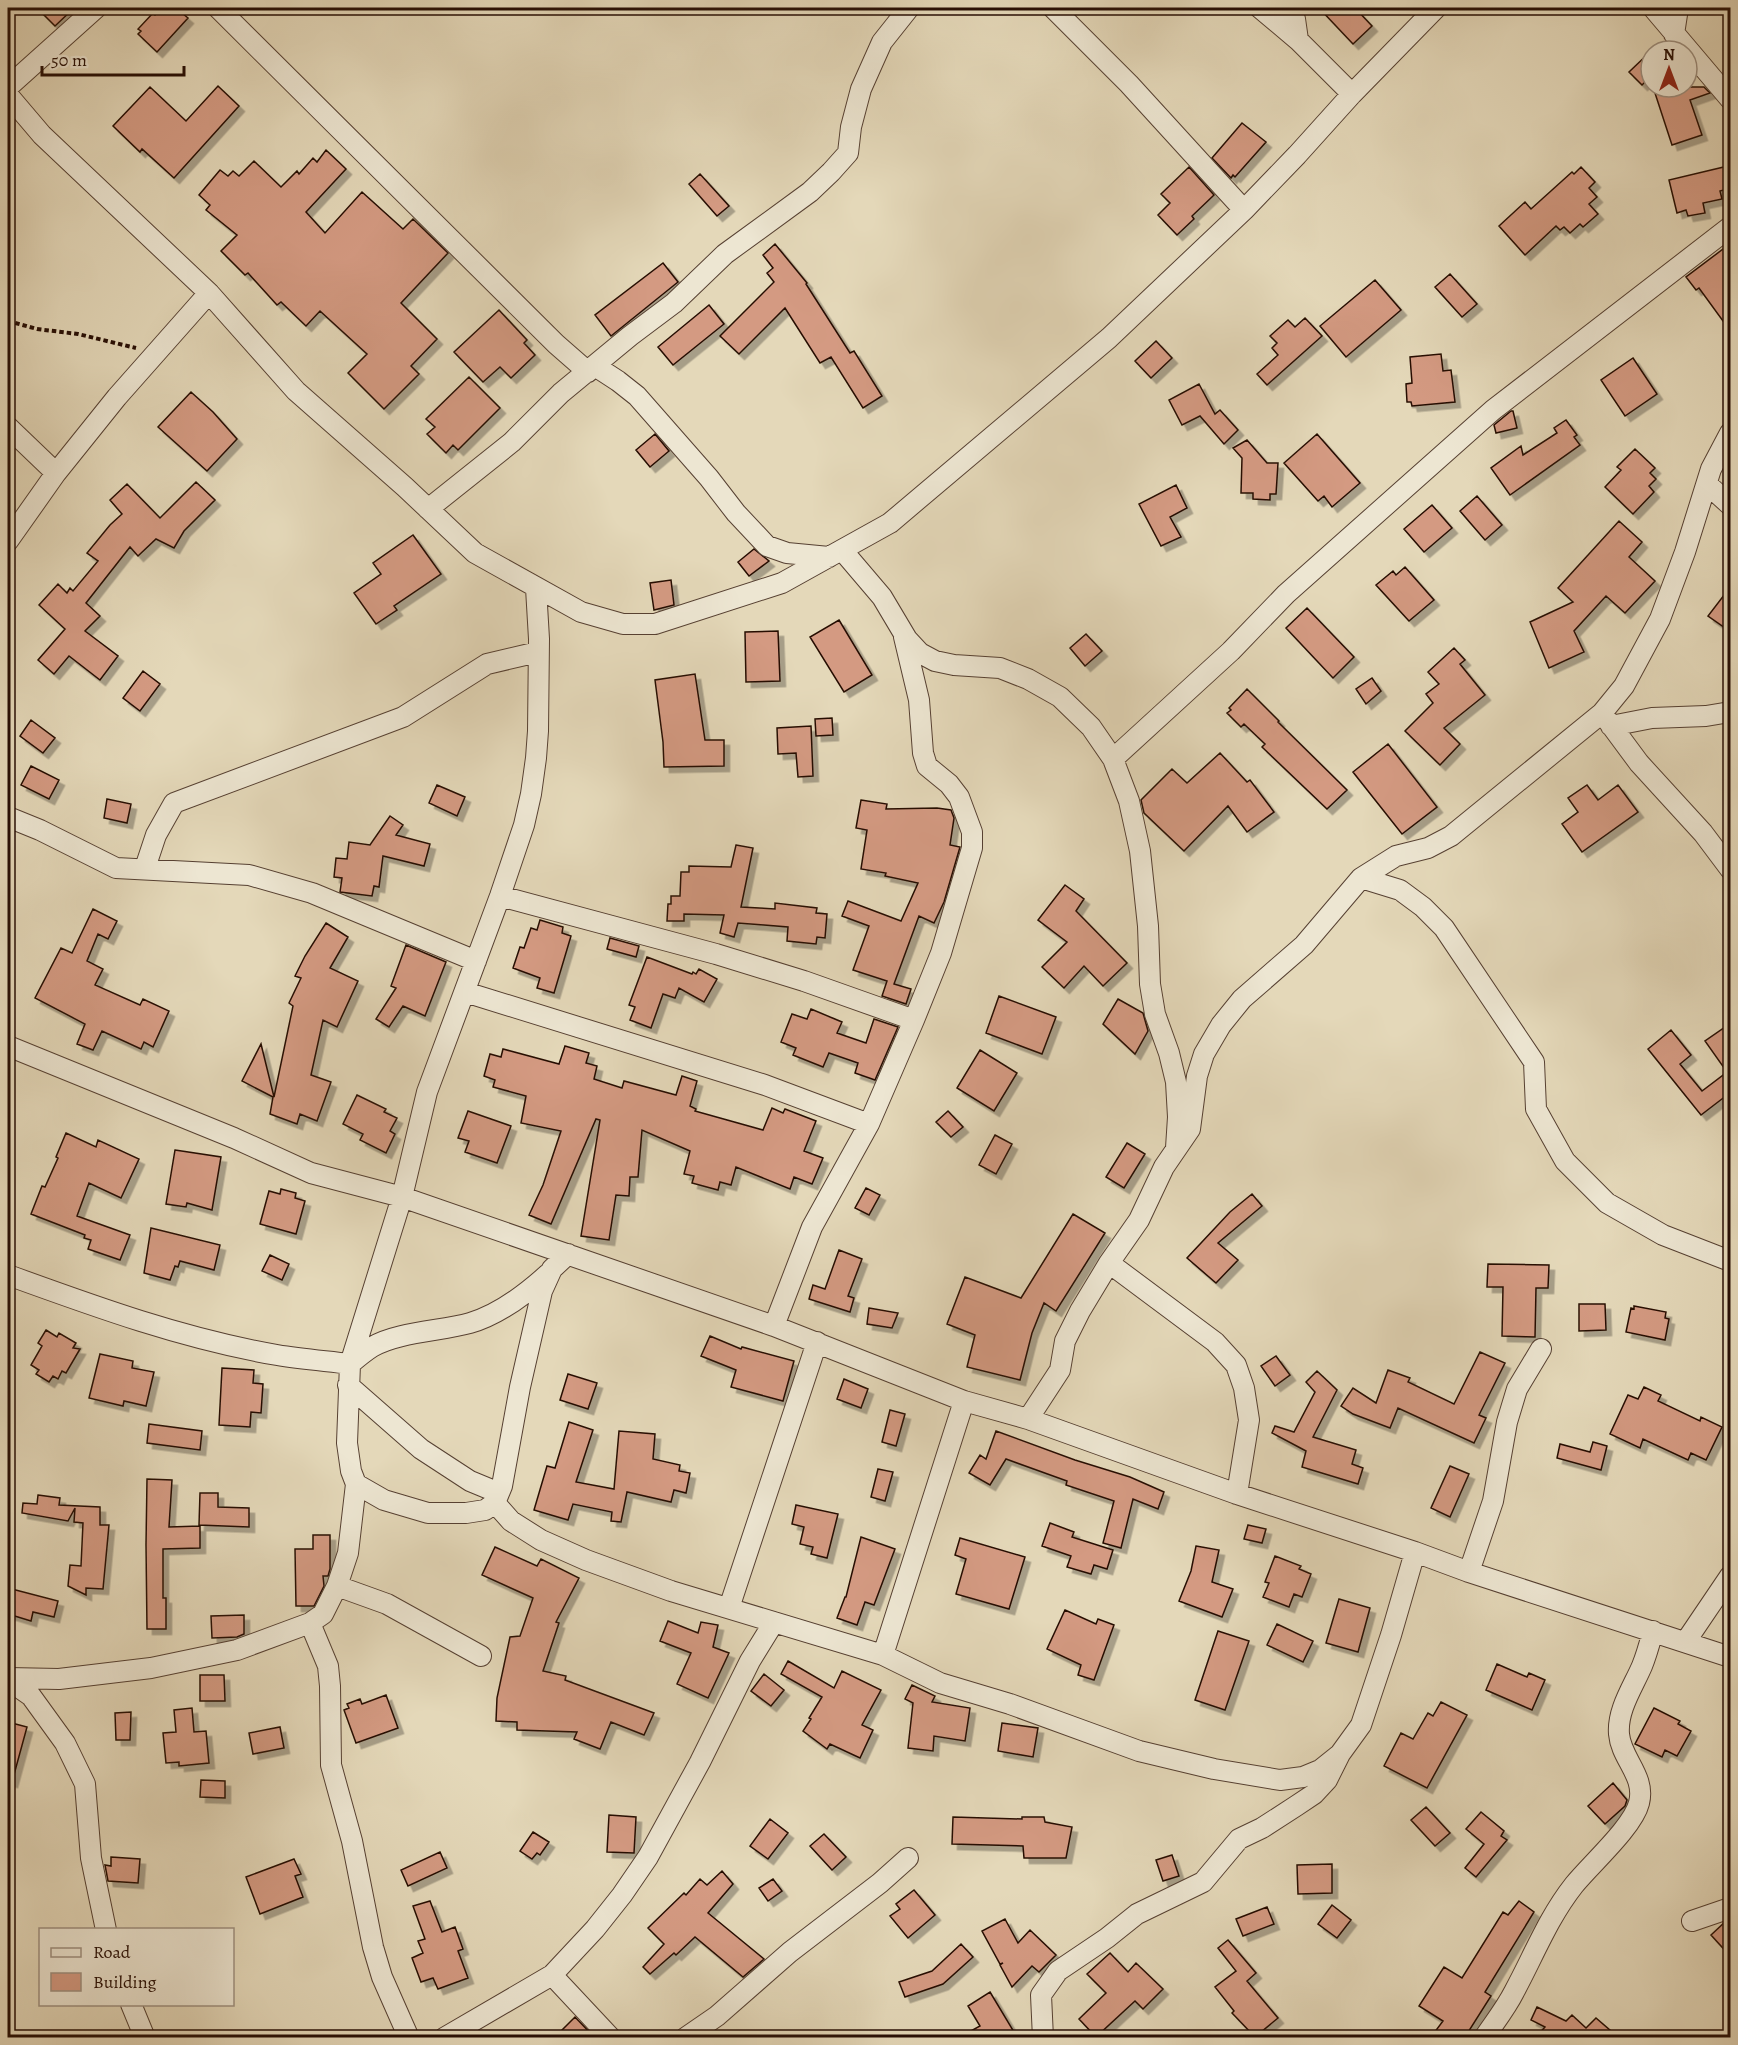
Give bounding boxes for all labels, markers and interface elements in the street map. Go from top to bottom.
scale bar [42,39,184,77]
north arrow [1639,39,1699,99]
text: N [1663,44,1675,66]
text: 50 m [51,48,87,72]
legend [39,1928,234,2006]
text: Road [93,1940,131,1964]
text: Building [93,1970,157,1994]

